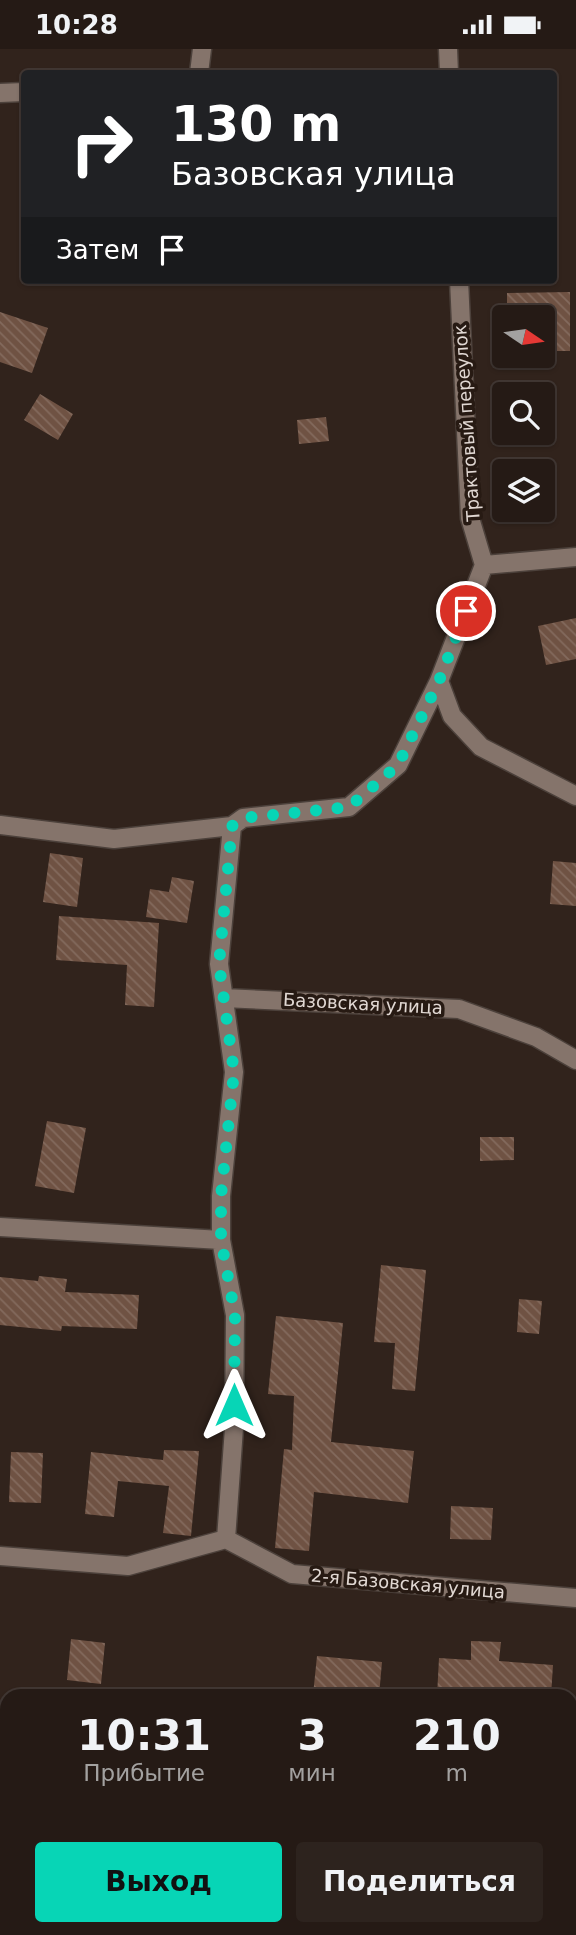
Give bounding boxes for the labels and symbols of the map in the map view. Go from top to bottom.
north arrow [492,305,555,367]
street label: Трактовый переулок [449,324,484,523]
pin [436,581,496,641]
street label: Базовская улица [283,989,443,1018]
position arrow [197,1368,271,1442]
street label: 2-я Базовская улица [310,1565,506,1602]

